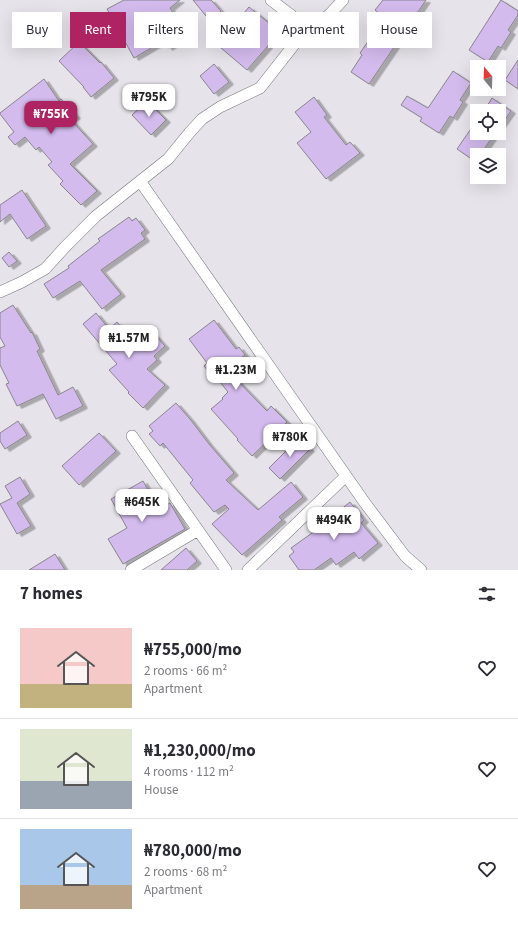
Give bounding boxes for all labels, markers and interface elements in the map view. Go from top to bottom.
chip: Buy [12,12,62,48]
chip: Rent [70,12,126,48]
chip: Filters [134,12,198,48]
chip: New [206,12,260,48]
chip: Apartment [268,12,359,48]
chip: House [367,12,432,48]
north arrow [470,60,506,96]
map controls [470,60,506,184]
pin: ₦795K [121,84,177,118]
text: ₦795K [131,88,167,106]
pin: ₦755K [23,101,79,135]
button: locate [470,104,506,140]
text: ₦755K [33,105,69,123]
button: layers [470,148,506,184]
pin: ₦1.57M [96,325,162,359]
text: ₦1.57M [108,329,150,347]
pin: ₦1.23M [203,357,269,391]
text: ₦1.23M [215,361,257,379]
pin: ₦780K [262,424,318,458]
text: ₦780K [272,428,308,446]
pin: ₦645K [114,489,170,523]
text: ₦645K [124,493,160,511]
pin: ₦494K [306,507,362,541]
text: ₦494K [316,511,352,529]
text: 7 homes [20,582,82,606]
icon: filters [476,583,498,605]
text: ₦755,000/mo [144,638,242,662]
icon: home [52,644,100,692]
icon: heart [476,657,498,679]
text: 2 rooms · 66 m² [144,662,227,680]
text: Apartment [144,680,202,698]
text: ₦1,230,000/mo [144,739,256,763]
icon: home [52,745,100,793]
icon: heart [476,758,498,780]
text: 4 rooms · 112 m² [144,763,234,781]
text: House [144,781,179,799]
text: ₦780,000/mo [144,839,242,863]
icon: home [52,845,100,893]
icon: heart [476,858,498,880]
text: 2 rooms · 68 m² [144,863,227,881]
text: Apartment [144,881,202,899]

